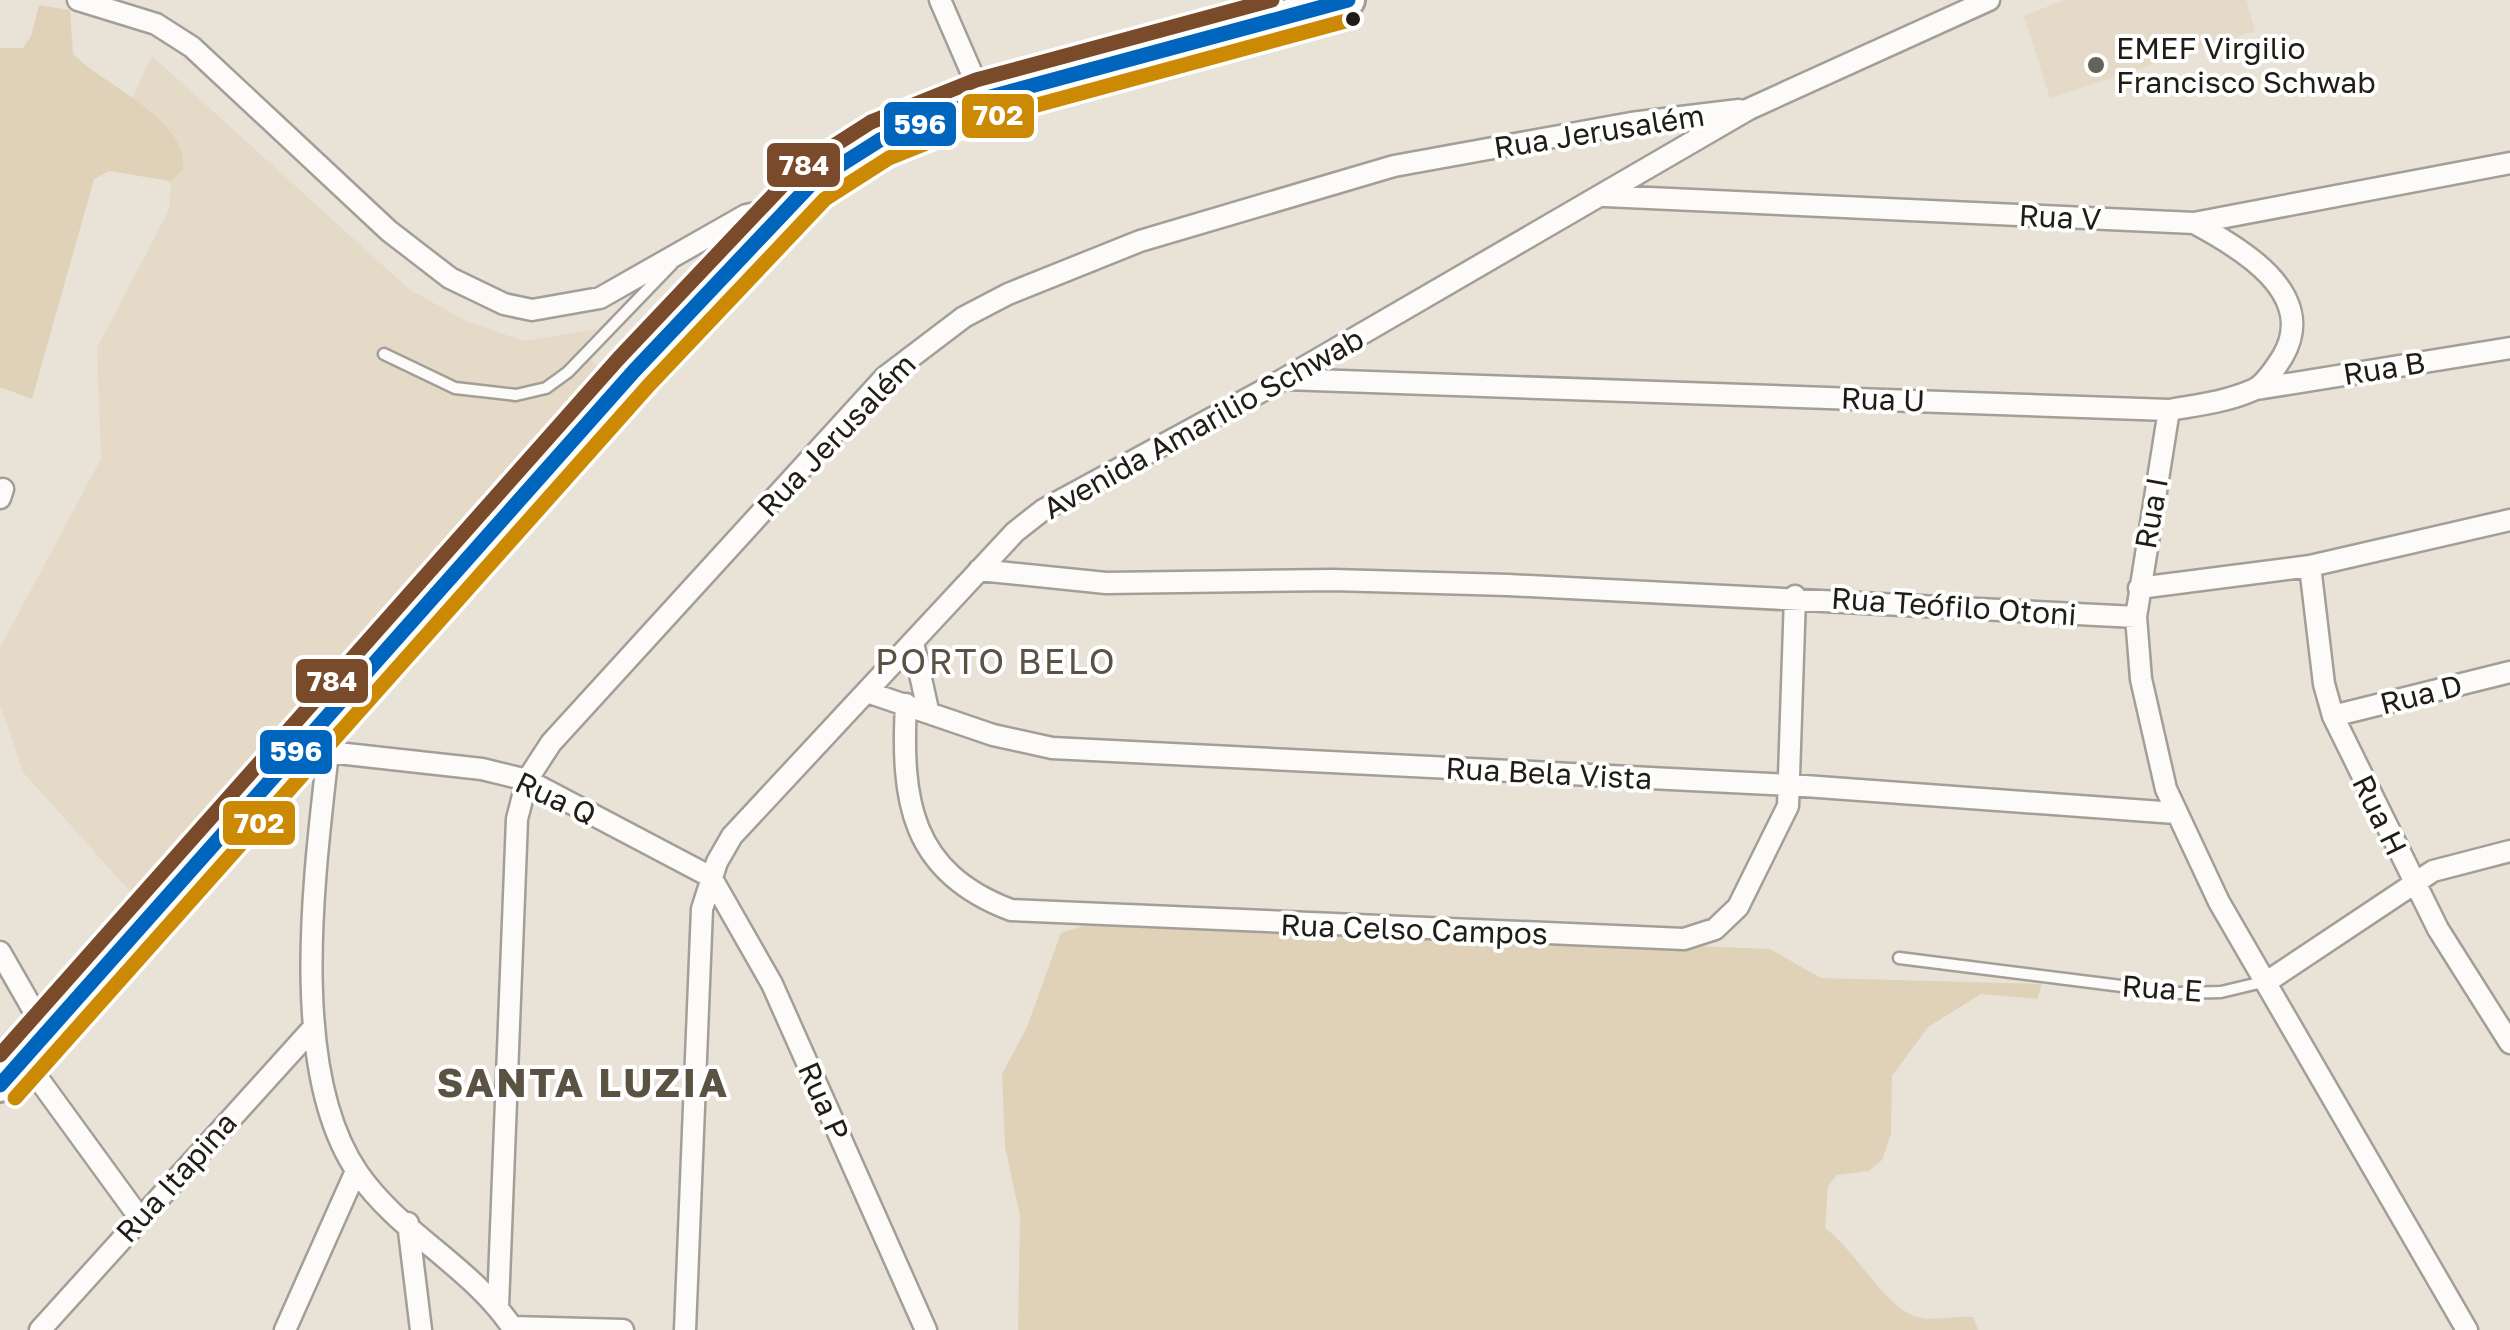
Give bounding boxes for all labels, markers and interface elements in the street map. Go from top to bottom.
unlabelled marker [1343,9,1363,29]
place label: EMEF Virgilio Francisco Schwab [2116,30,2376,100]
marker: EMEF Virgilio Francisco Schwab [2085,54,2107,76]
line badge: 702 [960,92,1036,140]
street label: Rua Jerusalém [1491,97,1707,165]
text: 702 [973,98,1023,131]
line badge: 596 [882,100,958,148]
text: 596 [894,107,946,140]
line badge: 784 [765,141,842,189]
text: 784 [779,148,829,181]
street label: Rua V [2018,197,2102,237]
street label: Avenida Amarilio Schwab [1037,320,1369,526]
street label: Rua B [2340,344,2428,392]
street label: Rua Jerusalém [749,346,923,524]
street label: Rua U [1840,380,1926,418]
street label: Rua I [2127,475,2175,551]
street label: Rua Teófilo Otoni [1830,579,2078,633]
district label: PORTO BELO [875,640,1117,682]
line badge: 784 [294,657,370,705]
text: 784 [307,664,357,697]
street label: Rua D [2376,666,2466,722]
line badge: 596 [258,728,334,776]
text: 596 [270,734,322,767]
street label: Rua Bela Vista [1445,750,1653,796]
street label: Rua Q [510,764,602,832]
street label: Rua H [2345,769,2415,861]
line badge: 702 [221,799,297,847]
text: 702 [234,806,284,839]
street label: Rua Celso Campos [1280,906,1548,952]
street label: Rua E [2120,967,2204,1009]
street label: Rua P [791,1056,857,1146]
district label: SANTA LUZIA [436,1058,730,1106]
street label: Rua Itapina [108,1105,244,1249]

